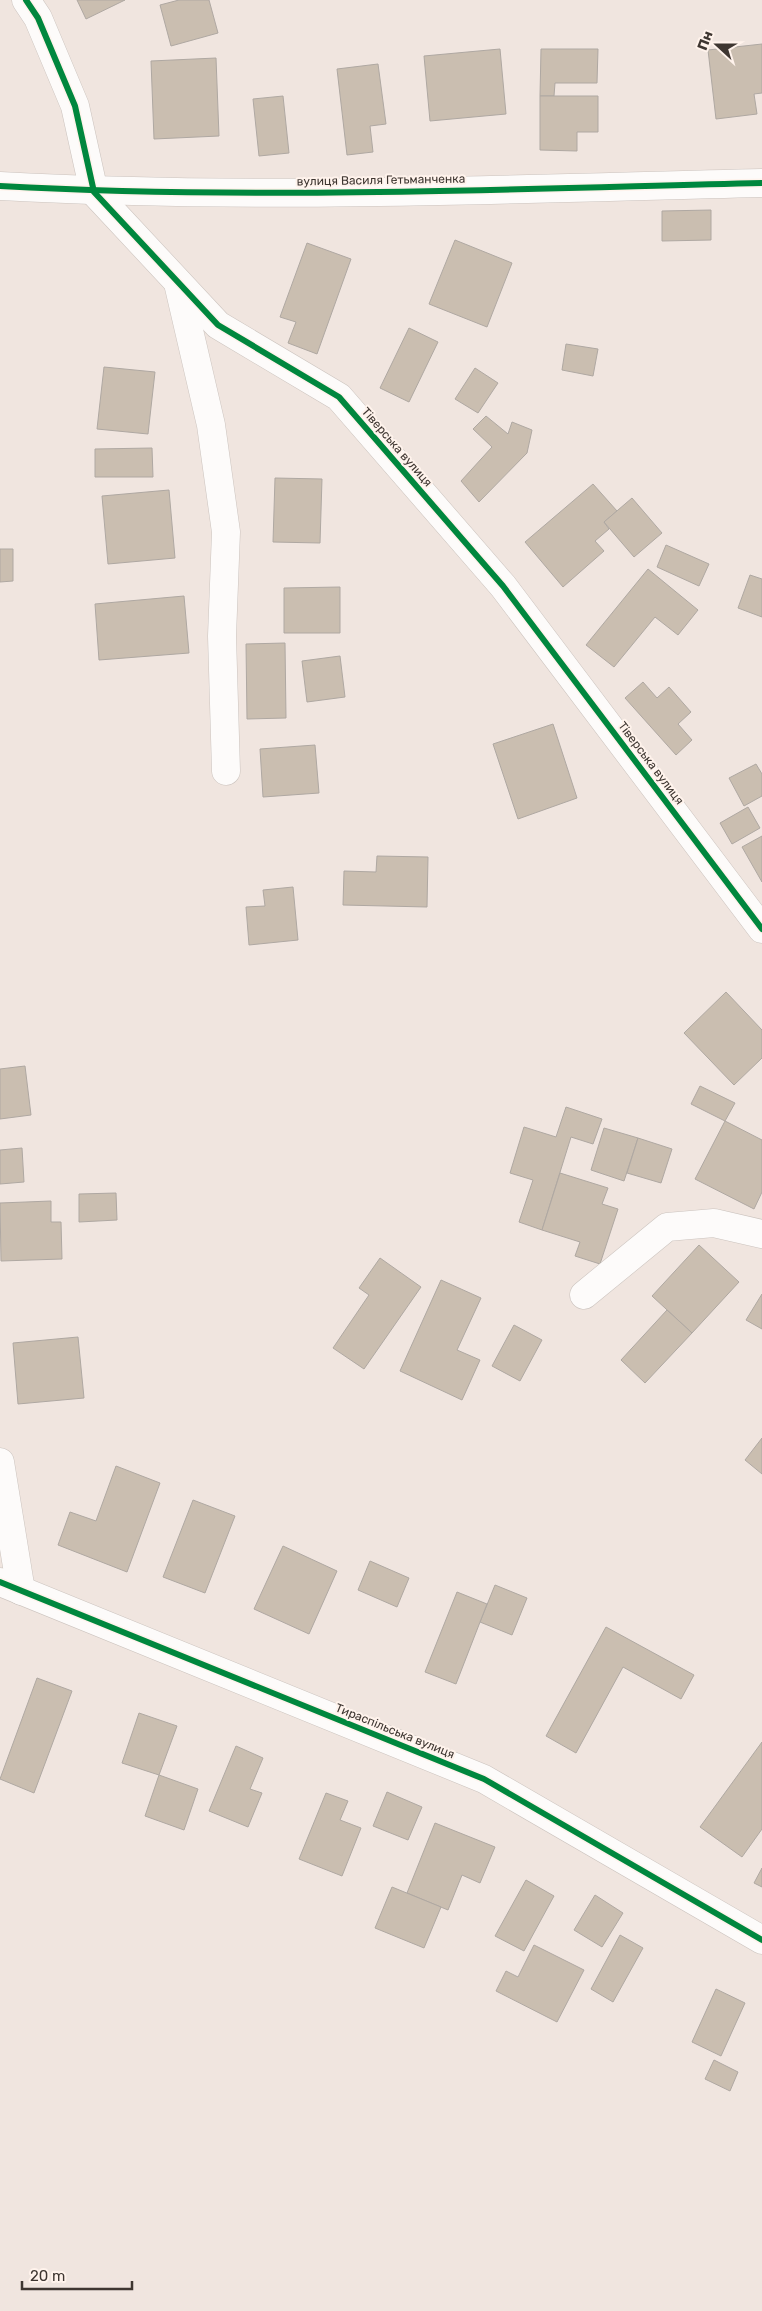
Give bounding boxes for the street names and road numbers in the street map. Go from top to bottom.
street label: вулиця Василя Гетьманченка [297,172,465,188]
street label: Тіверська вулиця [359,405,435,489]
street label: Тіверська вулиця [615,719,687,807]
street label: Тираспільська вулиця [333,1701,457,1761]

